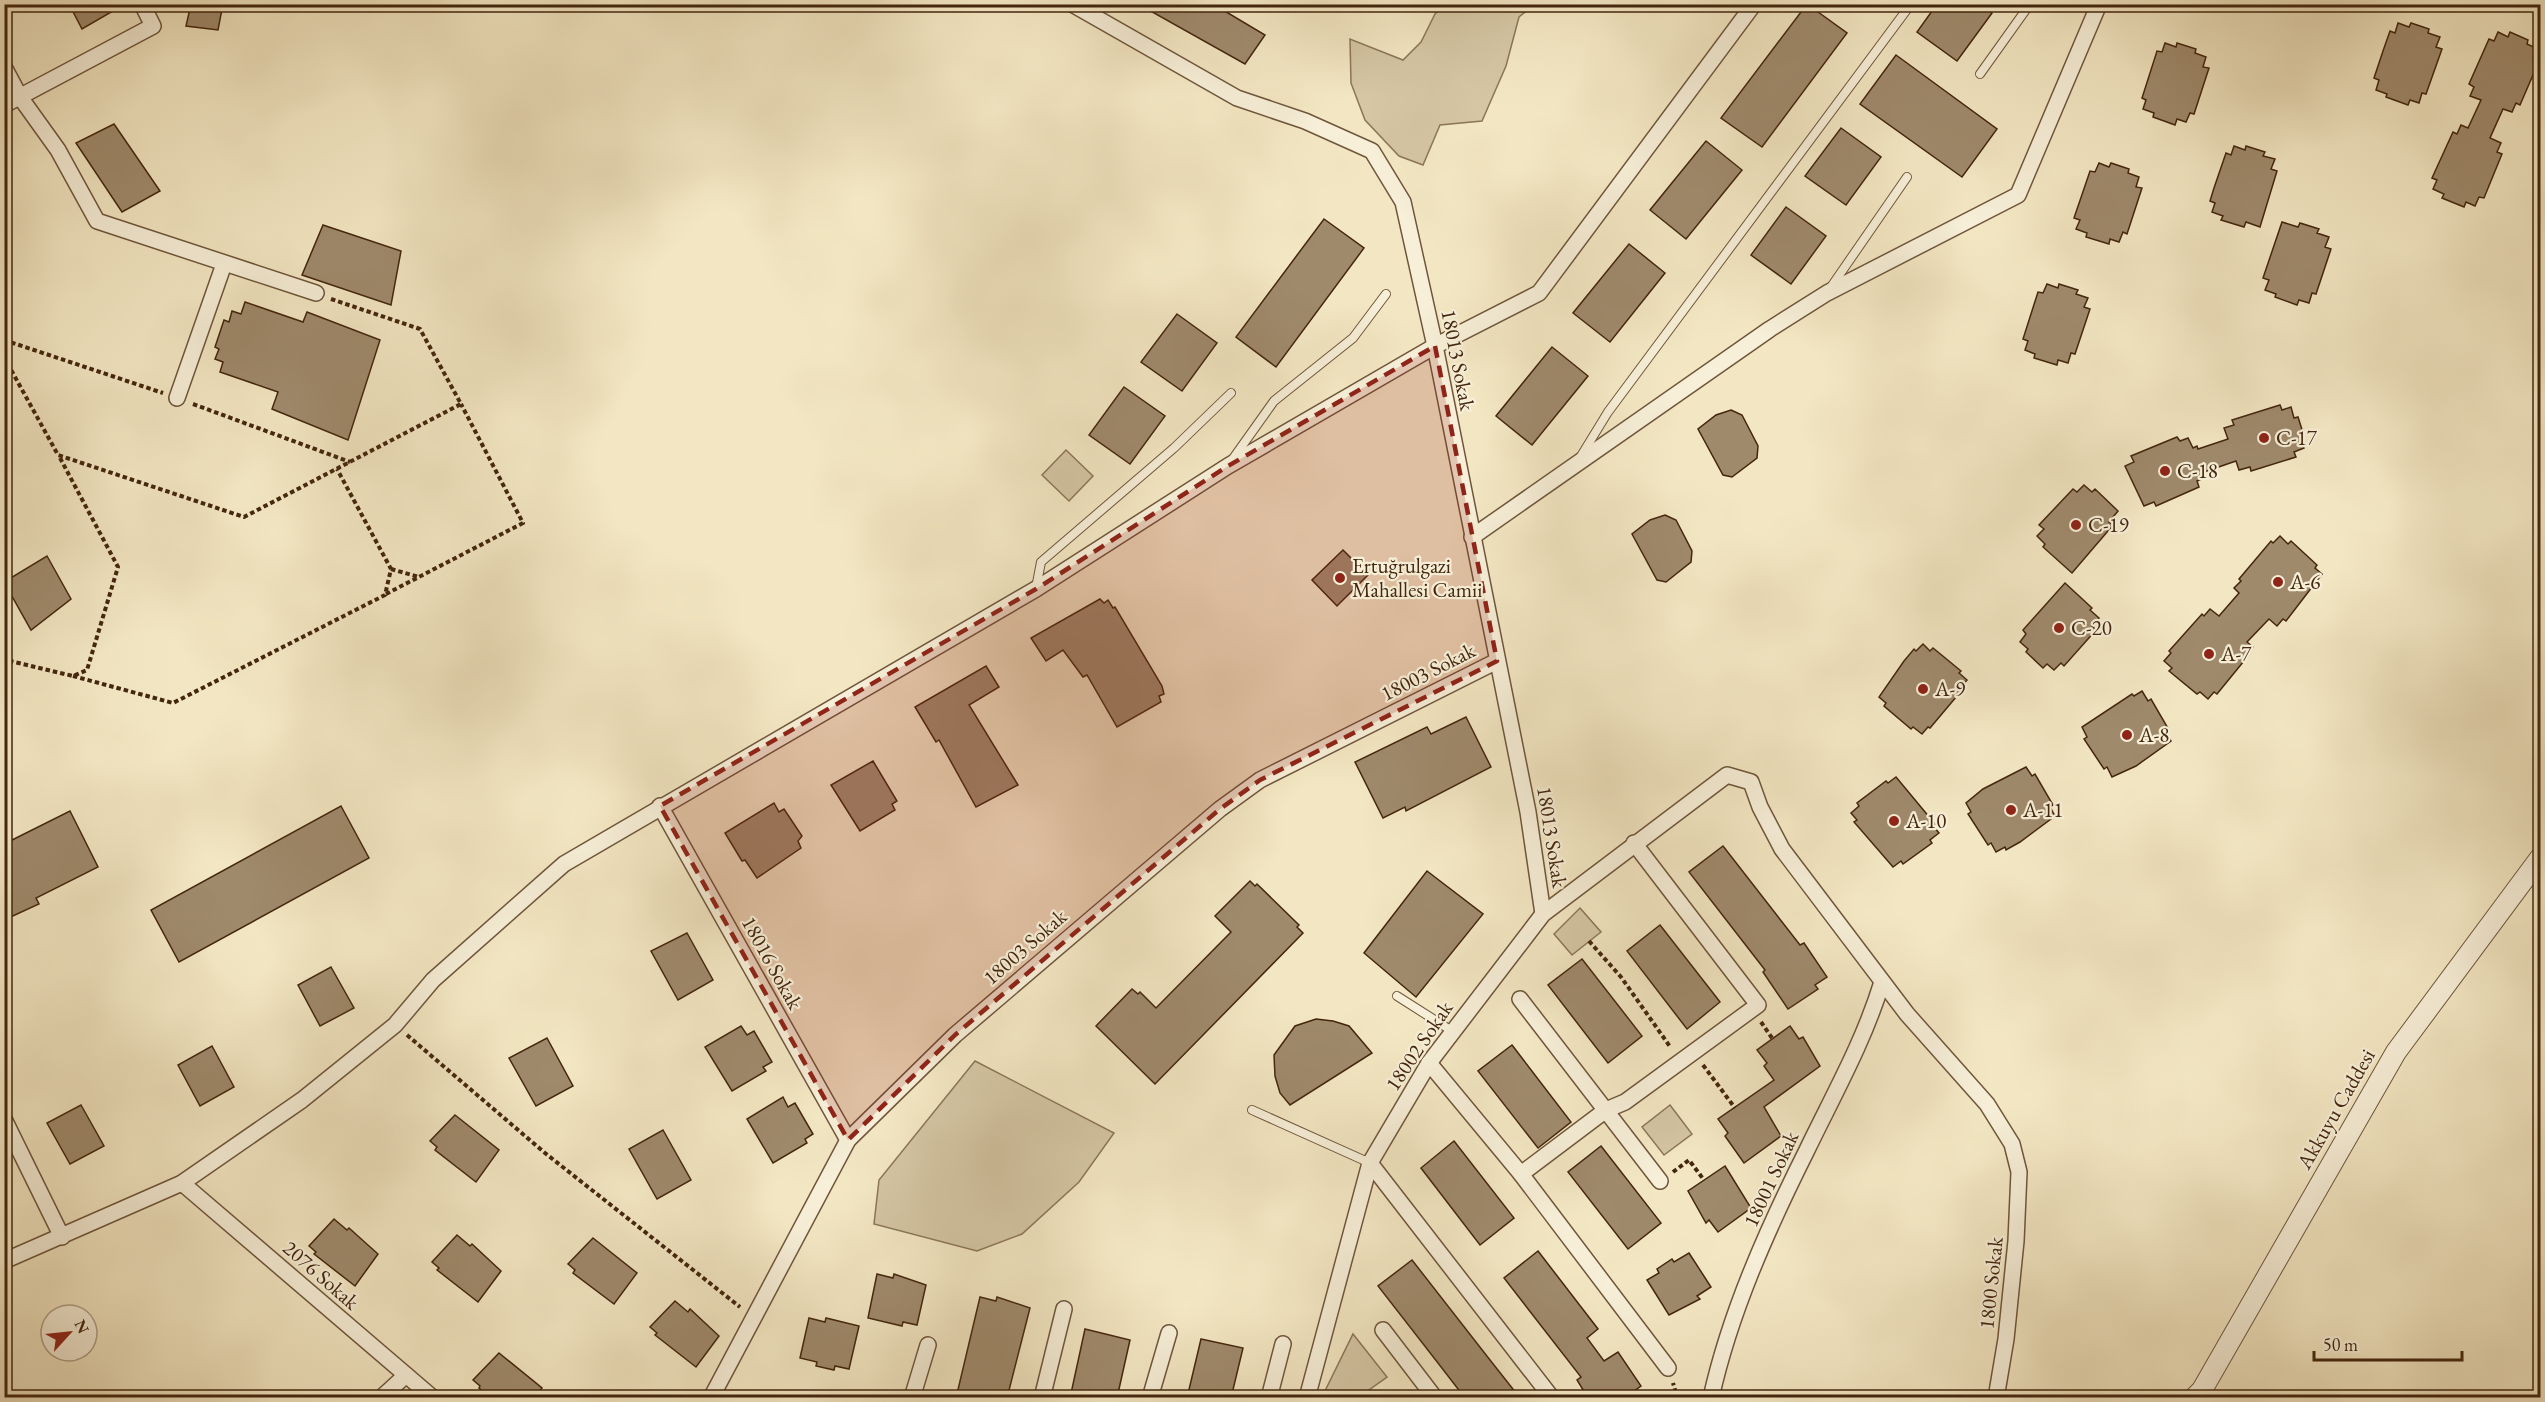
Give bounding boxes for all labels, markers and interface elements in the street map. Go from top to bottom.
street label: 18013 Sokak [1435,307,1482,414]
place label: C-17 [2276,424,2318,451]
marker: C-17 [2257,431,2271,445]
place label: C-18 [2177,457,2218,484]
marker: C-18 [2158,464,2172,478]
place label: C-19 [2088,511,2129,538]
marker: C-19 [2069,518,2083,532]
place label: Ertuğrulgazi Mahallesi Camii [1352,552,1482,603]
place label: A-6 [2289,568,2320,595]
marker: Ertuğrulgazi Mahallesi Camii [1333,571,1347,585]
marker: A-6 [2271,575,2285,589]
place label: C-20 [2071,614,2112,641]
marker: C-20 [2052,621,2066,635]
street label: 18003 Sokak [1376,636,1481,707]
place label: A-7 [2220,640,2252,667]
marker: A-7 [2202,647,2216,661]
place label: A-9 [1934,675,1965,702]
marker: A-9 [1916,682,1930,696]
place label: A-8 [2138,721,2169,748]
marker: A-8 [2120,728,2134,742]
street label: 18013 Sokak [1531,784,1574,891]
place label: A-11 [2022,796,2063,823]
marker: A-11 [2004,803,2018,817]
place label: A-10 [1905,807,1946,834]
marker: A-10 [1887,814,1901,828]
street label: 18003 Sokak [977,902,1073,990]
street label: 18016 Sokak [736,911,810,1015]
street label: 18002 Sokak [1379,995,1459,1096]
street label: Akkuyu Caddesi [2290,1044,2381,1175]
street label: 18001 Sokak [1737,1126,1805,1231]
street label: 2076 Sokak [278,1234,366,1316]
street label: 1800 Sokak [1972,1234,2009,1330]
north arrow [39,1303,99,1363]
text: N [70,1316,94,1337]
scale bar [2314,1324,2462,1362]
text: 50 m [2323,1333,2358,1356]

